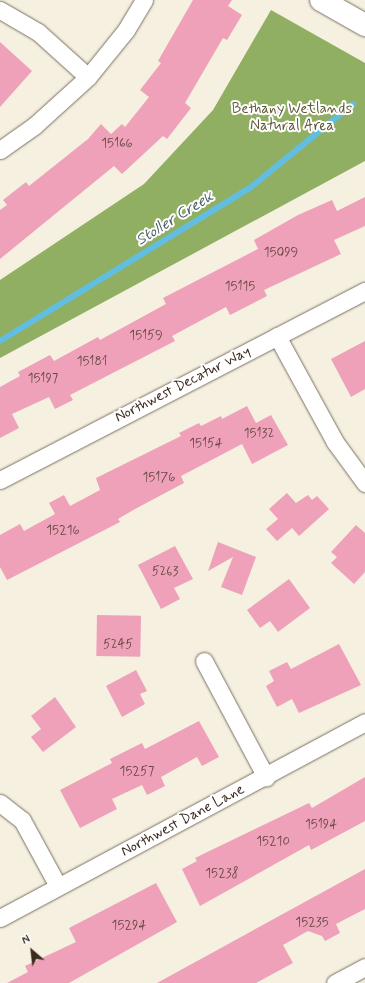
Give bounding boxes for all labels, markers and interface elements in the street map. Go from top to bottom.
park label: Bethany Wetlands Natural Area [235,100,349,135]
house number: 15166 [101,136,133,152]
water label: Stoller Creek [133,188,217,250]
house number: 15099 [264,245,298,261]
house number: 15115 [225,279,255,295]
house number: 15159 [129,328,163,344]
street label: Northwest Decatur Way [111,343,255,427]
house number: 15181 [77,354,107,370]
house number: 15197 [28,371,58,387]
house number: 15132 [244,426,274,442]
house number: 15154 [189,436,223,452]
house number: 15176 [143,470,175,486]
house number: 15216 [46,523,80,539]
house number: 5263 [152,564,178,580]
house number: 5245 [103,637,133,653]
house number: 15257 [120,764,154,780]
street label: Northwest Dane Lane [119,781,247,861]
house number: 15194 [305,817,337,833]
house number: 15210 [256,834,290,850]
house number: 15238 [205,866,239,882]
house number: 15235 [295,915,329,931]
house number: 15294 [112,918,146,934]
north arrow [12,931,52,971]
text: N [20,933,33,948]

